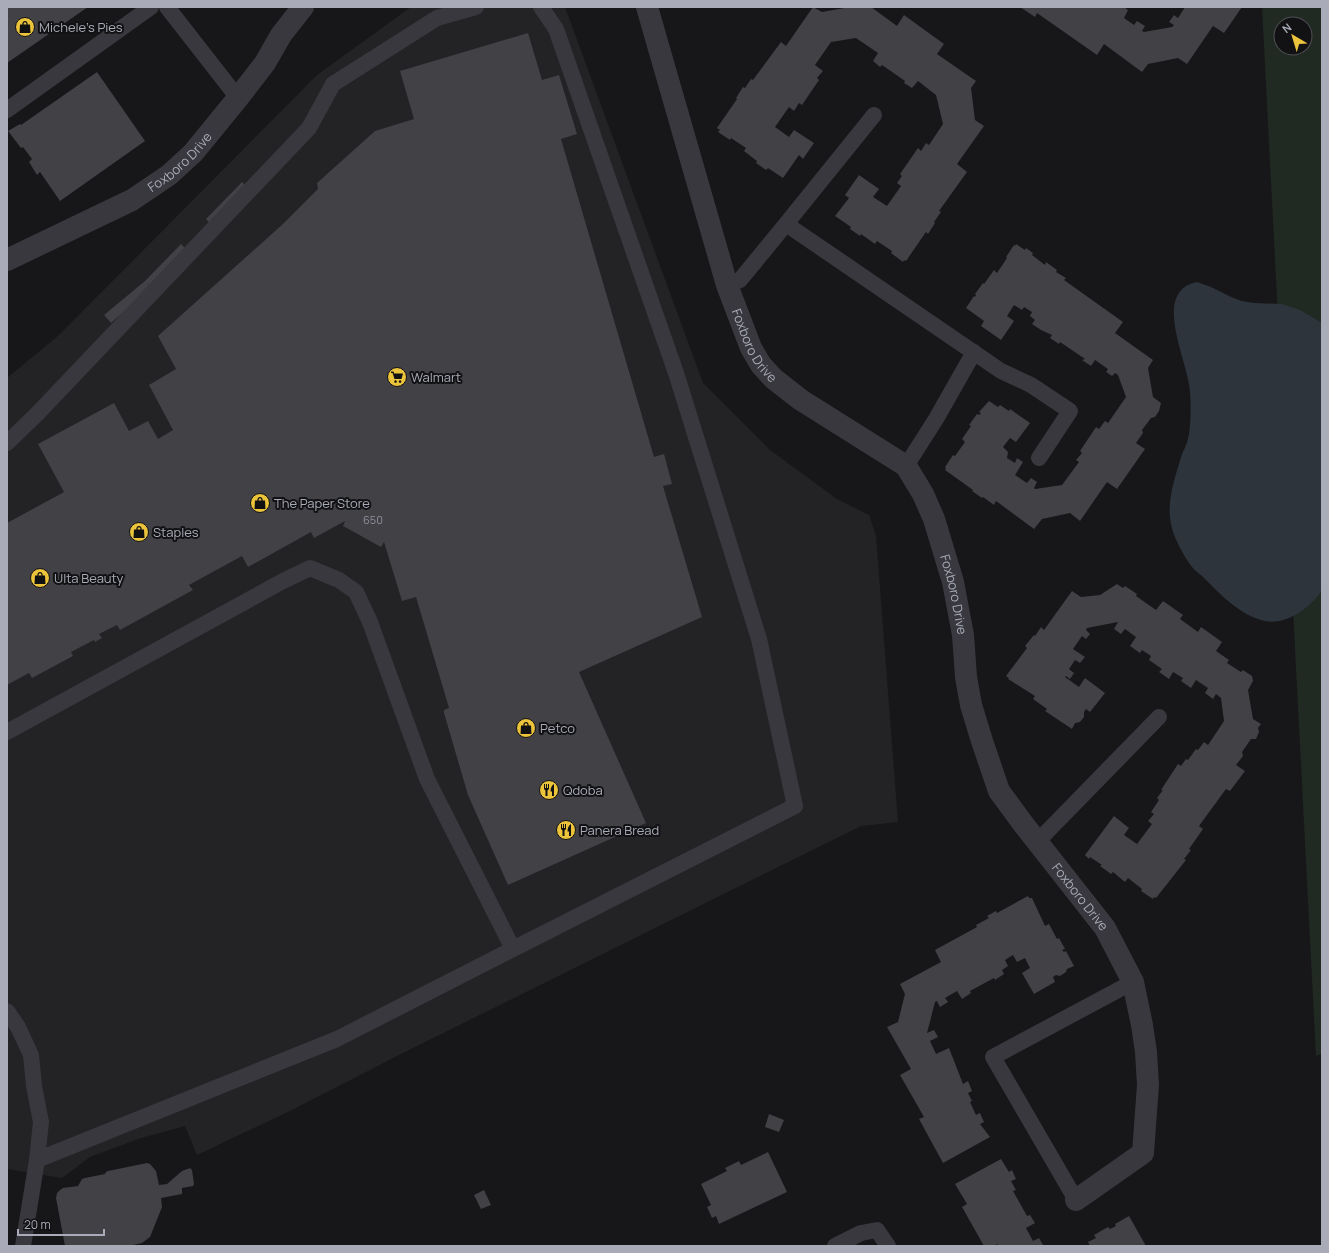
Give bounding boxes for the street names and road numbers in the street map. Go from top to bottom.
street label: Foxboro Drive [144,128,216,196]
street label: Foxboro Drive [728,306,782,386]
street label: Foxboro Drive [936,552,972,636]
street label: Foxboro Drive [1048,859,1113,935]

